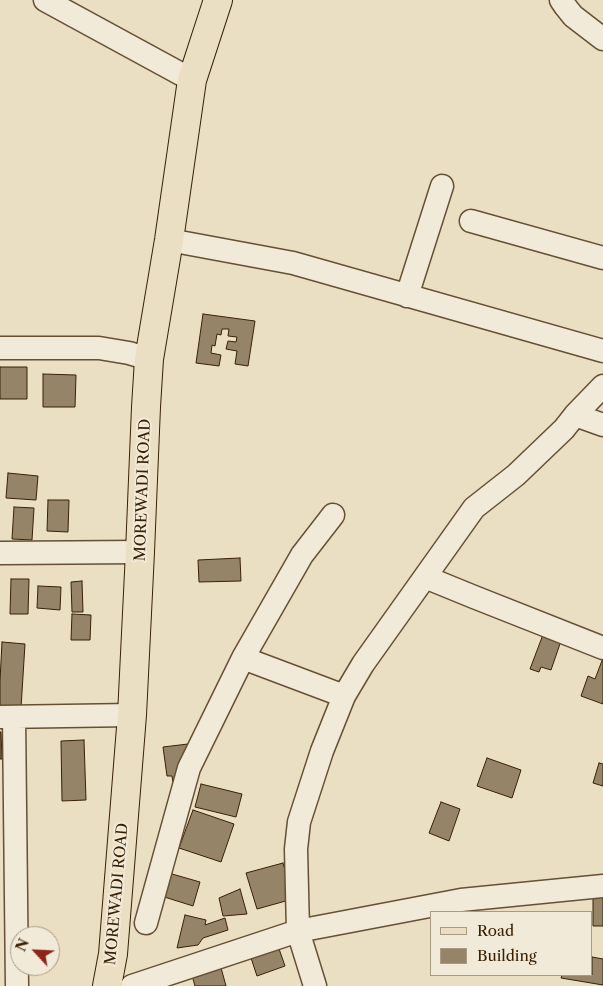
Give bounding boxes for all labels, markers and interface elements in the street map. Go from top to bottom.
street label: MOREWADI ROAD [132,418,154,562]
street label: MOREWADI ROAD [102,822,132,966]
legend [430,911,593,976]
text: Road [477,921,514,940]
north arrow [10,926,60,976]
text: N [12,936,33,954]
text: Building [477,946,537,965]

